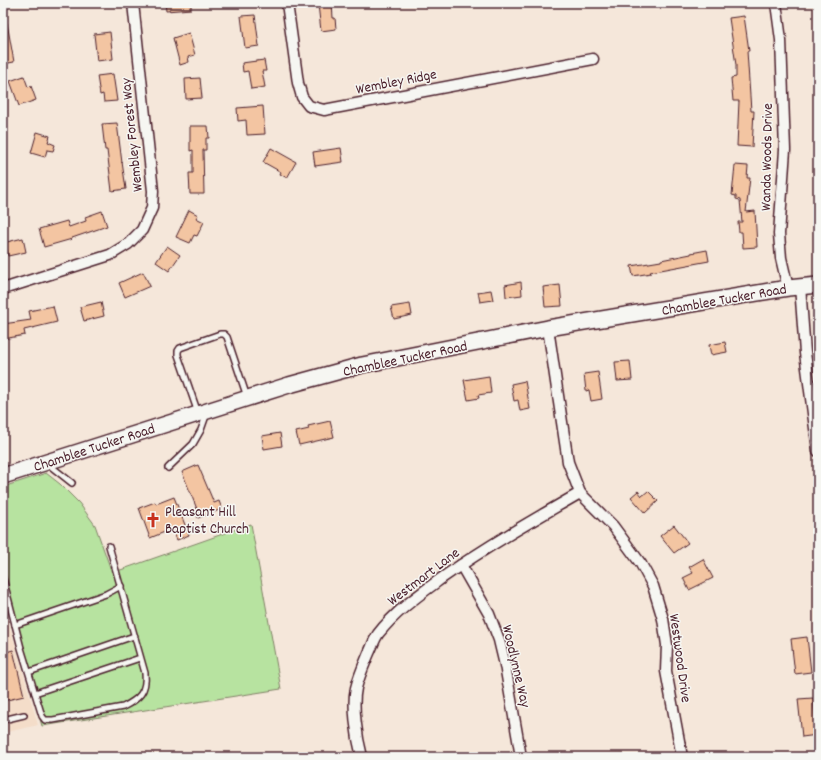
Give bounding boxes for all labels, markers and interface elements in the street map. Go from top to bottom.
street label: Wembley Ridge [354,64,439,102]
street label: Wembley Forest Way [116,76,150,193]
street label: Wanda Woods Drive [756,103,780,211]
street label: Chamblee Tucker Road [660,279,789,323]
street label: Chamblee Tucker Road [341,336,470,384]
street label: Chamblee Tucker Road [31,419,158,479]
place label: Pleasant Hill Baptist Church [165,502,249,541]
church icon: Pleasant Hill Baptist Church [144,511,162,529]
street label: Westmart Lane [383,543,465,612]
street label: Westwood Drive [662,612,696,704]
street label: Woodlynne Way [495,623,535,711]

